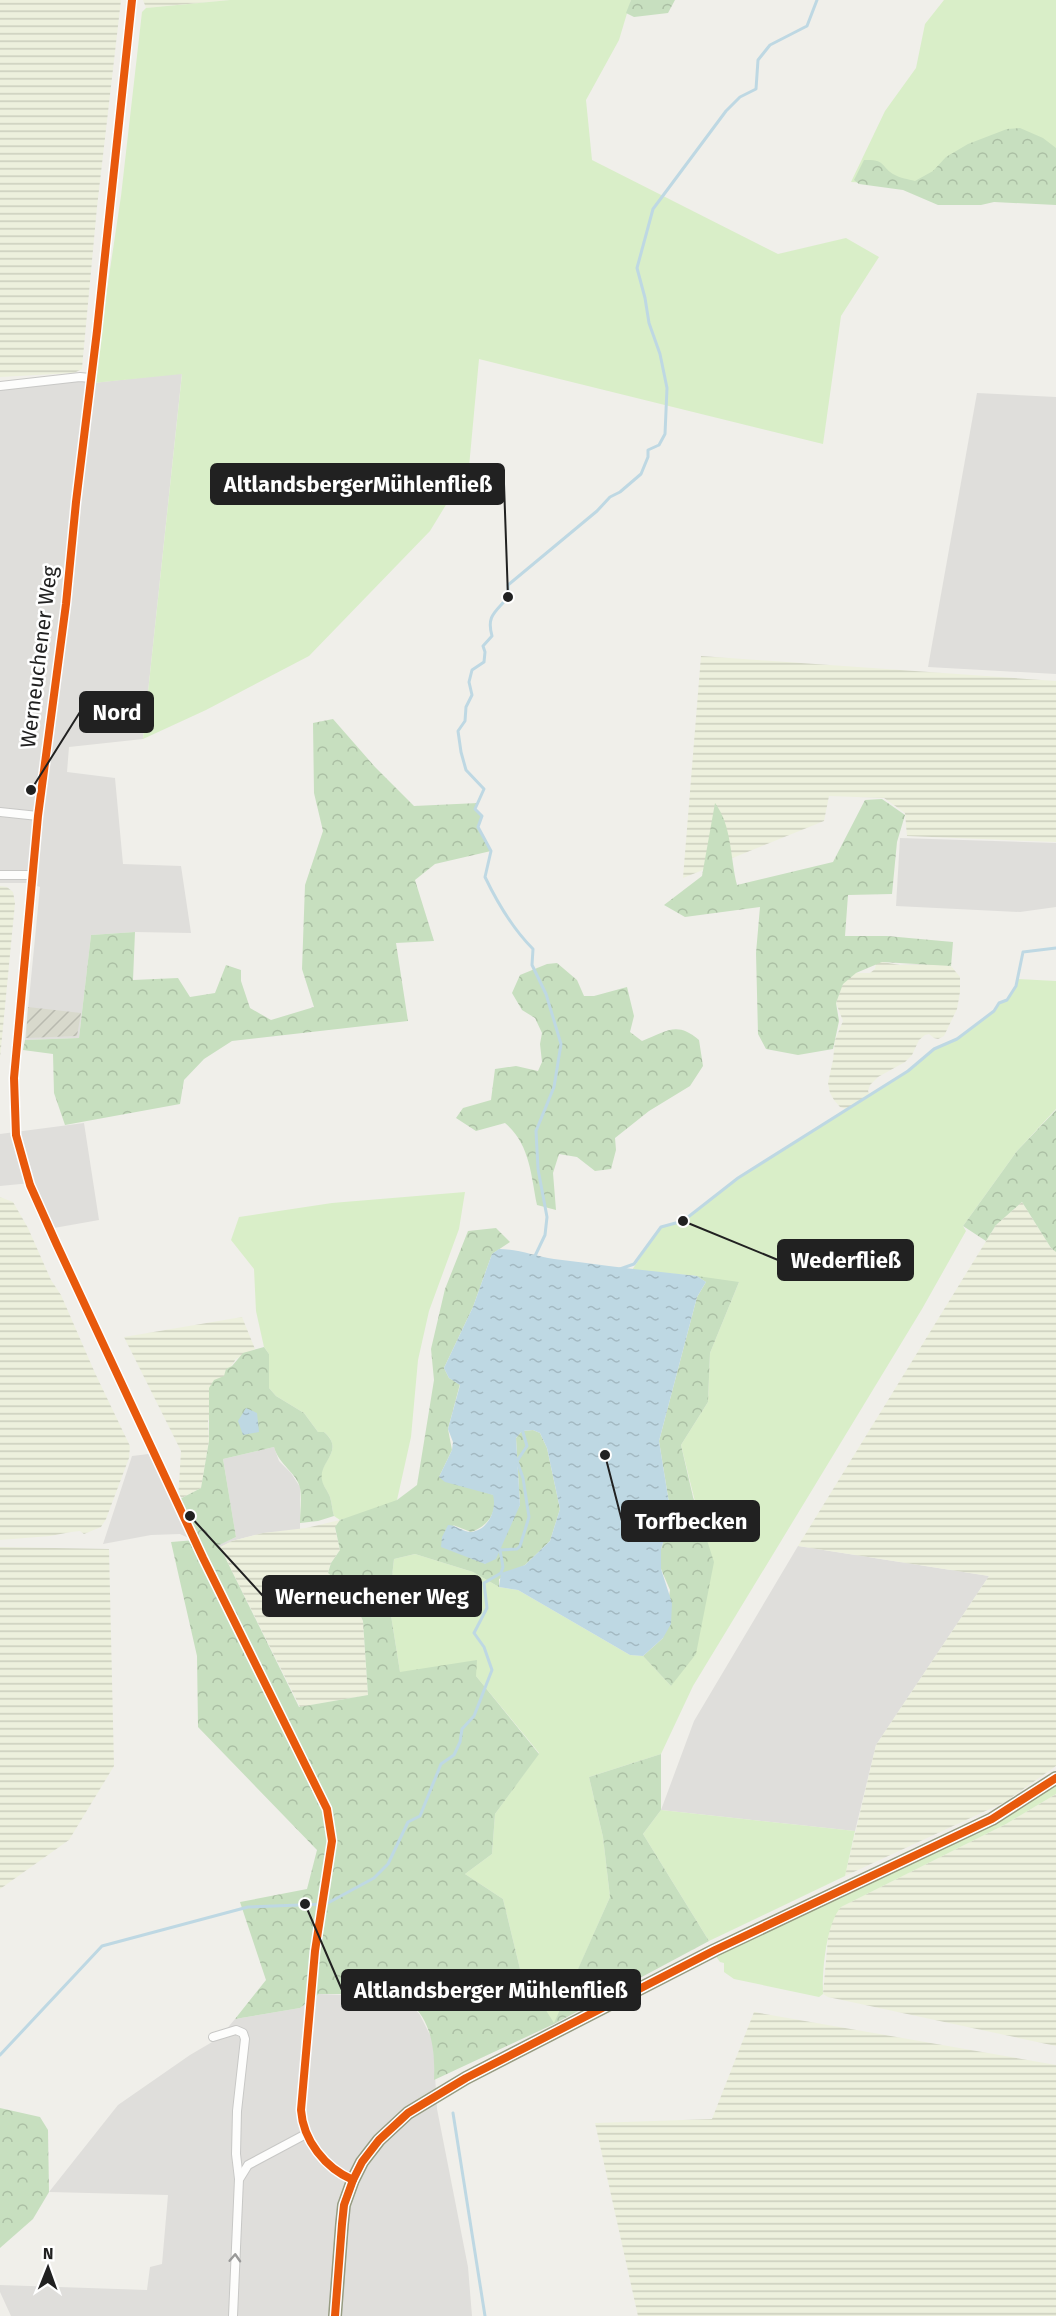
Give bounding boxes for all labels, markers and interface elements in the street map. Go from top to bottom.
callout: AltlandsbergerMühlenfließ [211,464,504,504]
text: AltlandsbergerMühlenfließ [223,471,492,498]
street label: Werneuchener Weg [15,564,63,750]
callout: Nord [80,692,153,732]
text: Nord [93,699,141,726]
callout: Wederfließ [778,1240,913,1280]
text: Wederfließ [791,1247,901,1274]
callout: Torfbecken [622,1501,759,1541]
text: Torfbecken [635,1508,747,1535]
callout: Werneuchener Weg [263,1576,481,1616]
text: Werneuchener Weg [275,1583,470,1610]
callout: Altlandsberger Mühlenfließ [342,1970,640,2010]
text: Altlandsberger Mühlenfließ [353,1977,628,2004]
north arrow [18,2238,78,2298]
text: N [43,2244,54,2263]
one-way arrow [229,2253,242,2262]

